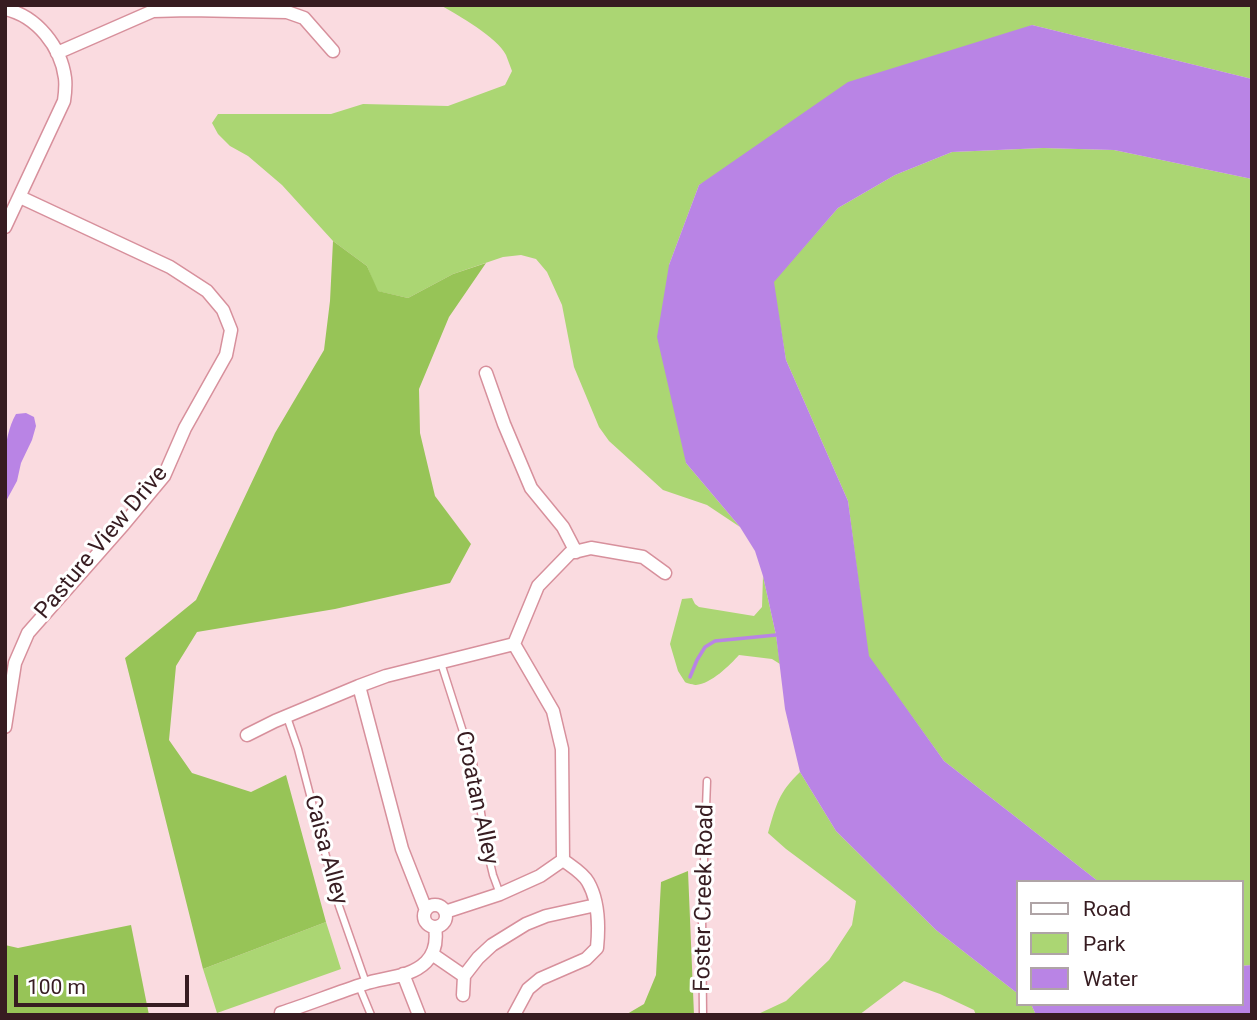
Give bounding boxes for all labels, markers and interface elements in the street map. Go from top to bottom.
street label: Pasture View Drive [30,461,174,625]
street label: Croatan Alley [448,729,504,867]
street label: Caisa Alley [297,792,353,908]
street label: Foster Creek Road [690,804,720,992]
legend [1016,880,1243,1006]
text: Road [1083,897,1131,921]
text: Park [1083,932,1125,956]
scale bar [18,960,192,1004]
text: Water [1083,967,1138,991]
text: 100 m [27,975,86,999]

